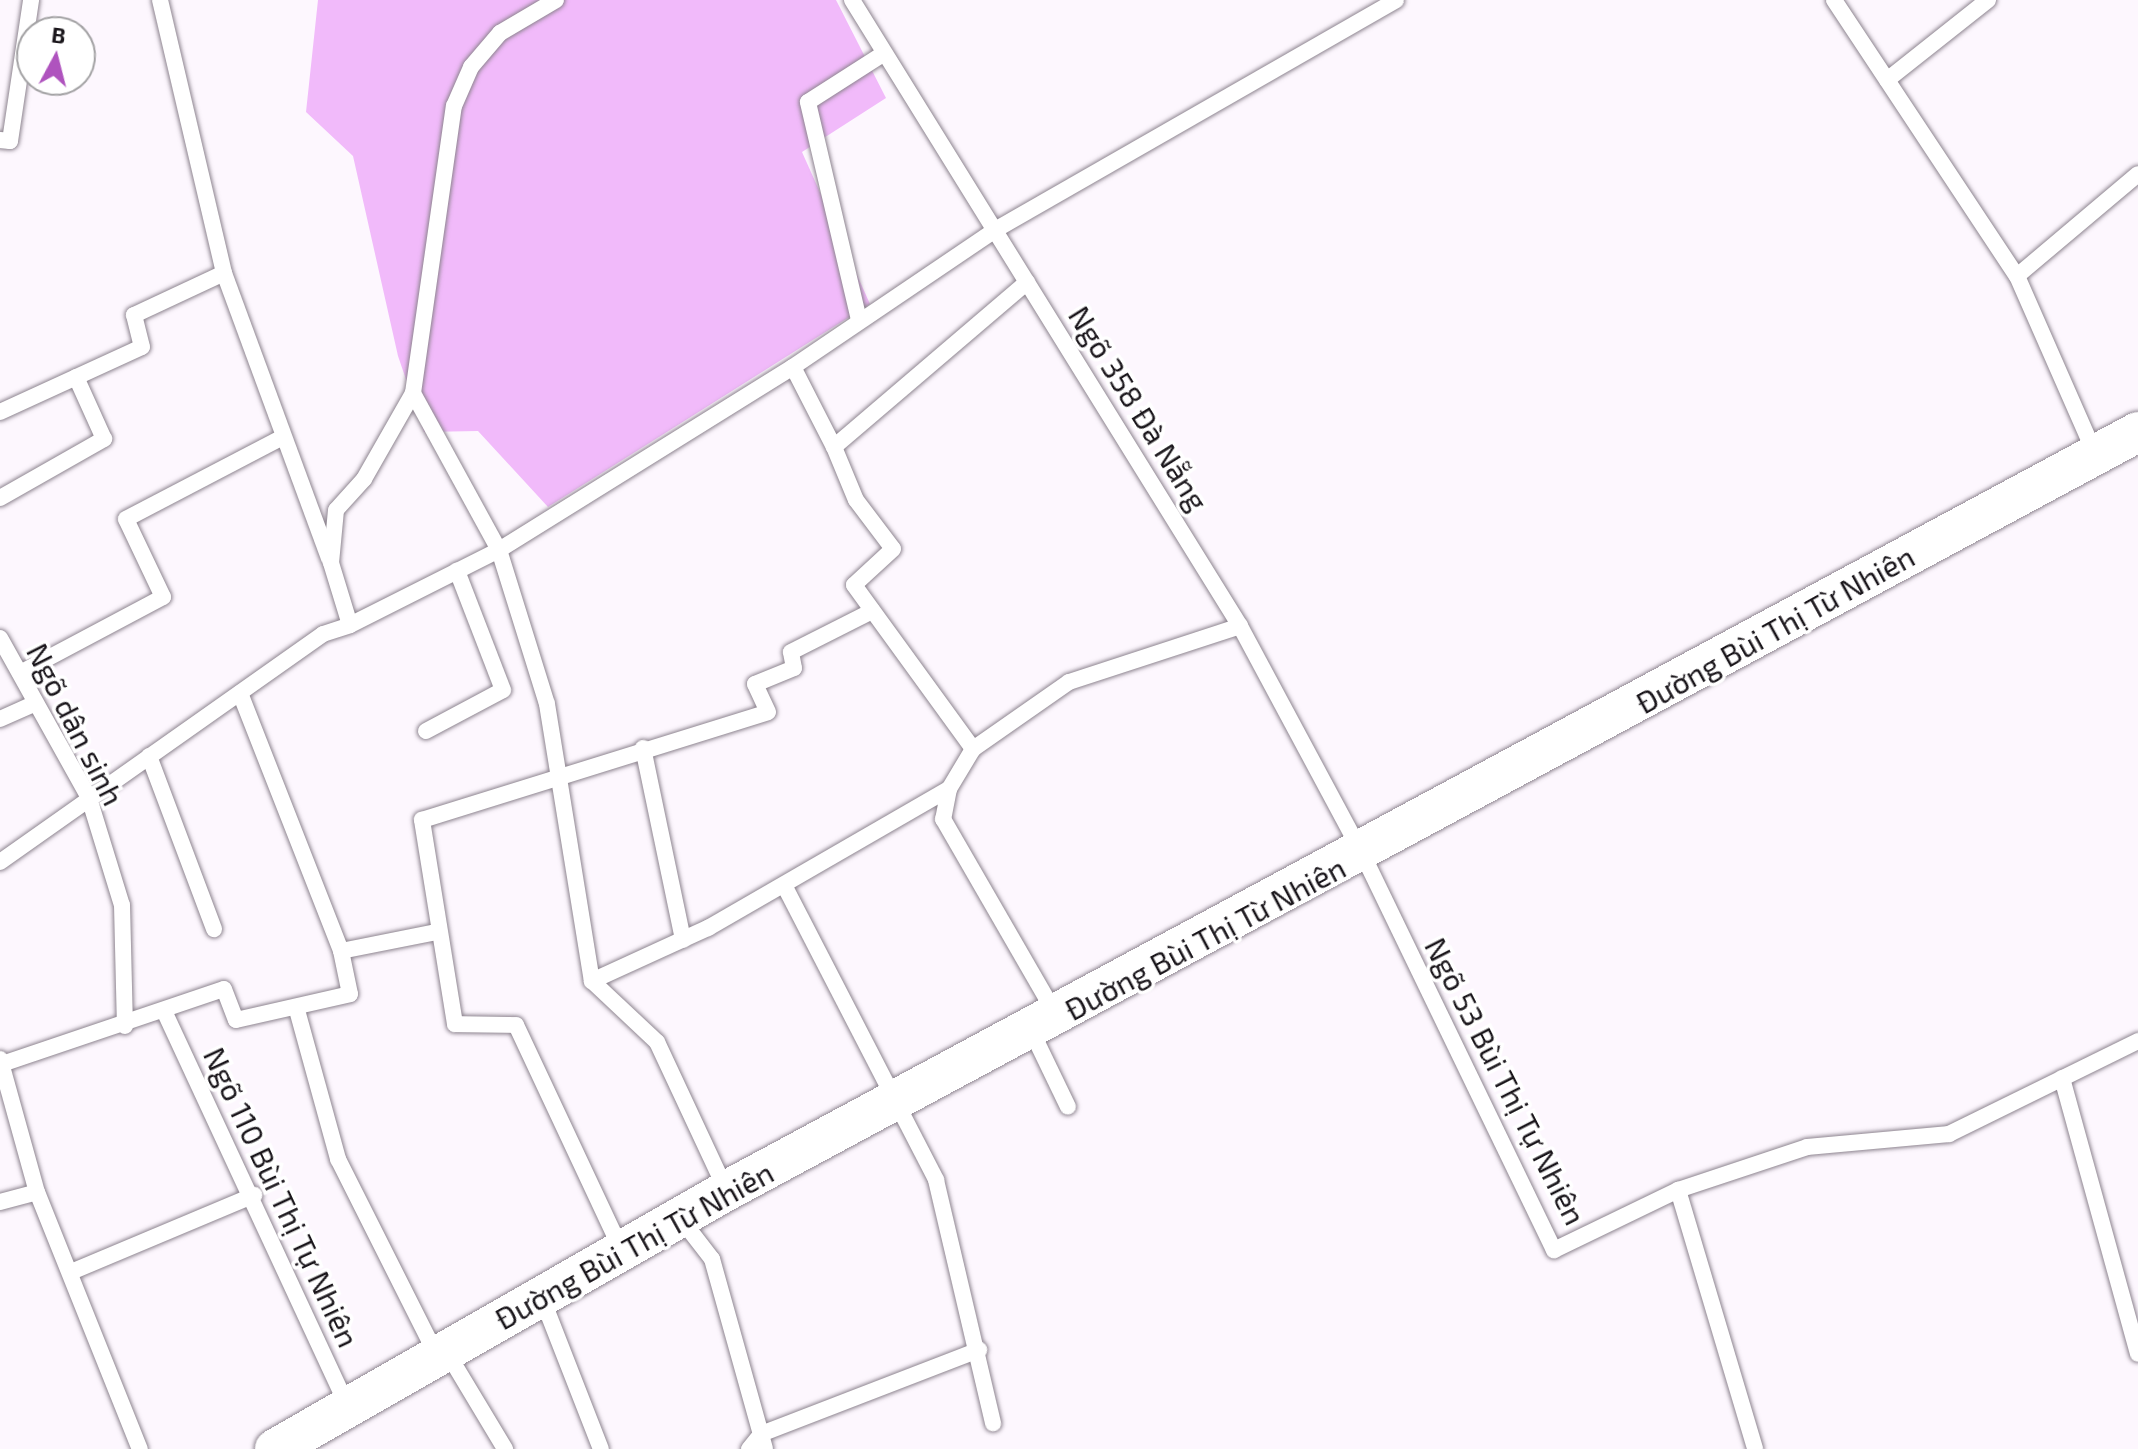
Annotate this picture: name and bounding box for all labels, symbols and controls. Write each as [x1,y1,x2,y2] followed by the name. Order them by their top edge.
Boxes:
[16,16,96,96] north arrow
[50,20,67,48] text: B
[1062,299,1216,517] street label: Ngõ 358 Đà Nẵng
[1629,537,1921,721] street label: Đường Bùi Thị Từ Nhiên
[20,637,132,811] street label: Ngõ dân sinh
[1058,848,1352,1028] street label: Đường Bùi Thị Từ Nhiên
[1418,931,1594,1231] street label: Ngõ 53 Bùi Thị Tự Nhiên
[196,1041,368,1353] street label: Ngõ 110 Bùi Thị Tự Nhiên
[488,1153,780,1337] street label: Đường Bùi Thị Từ Nhiên

